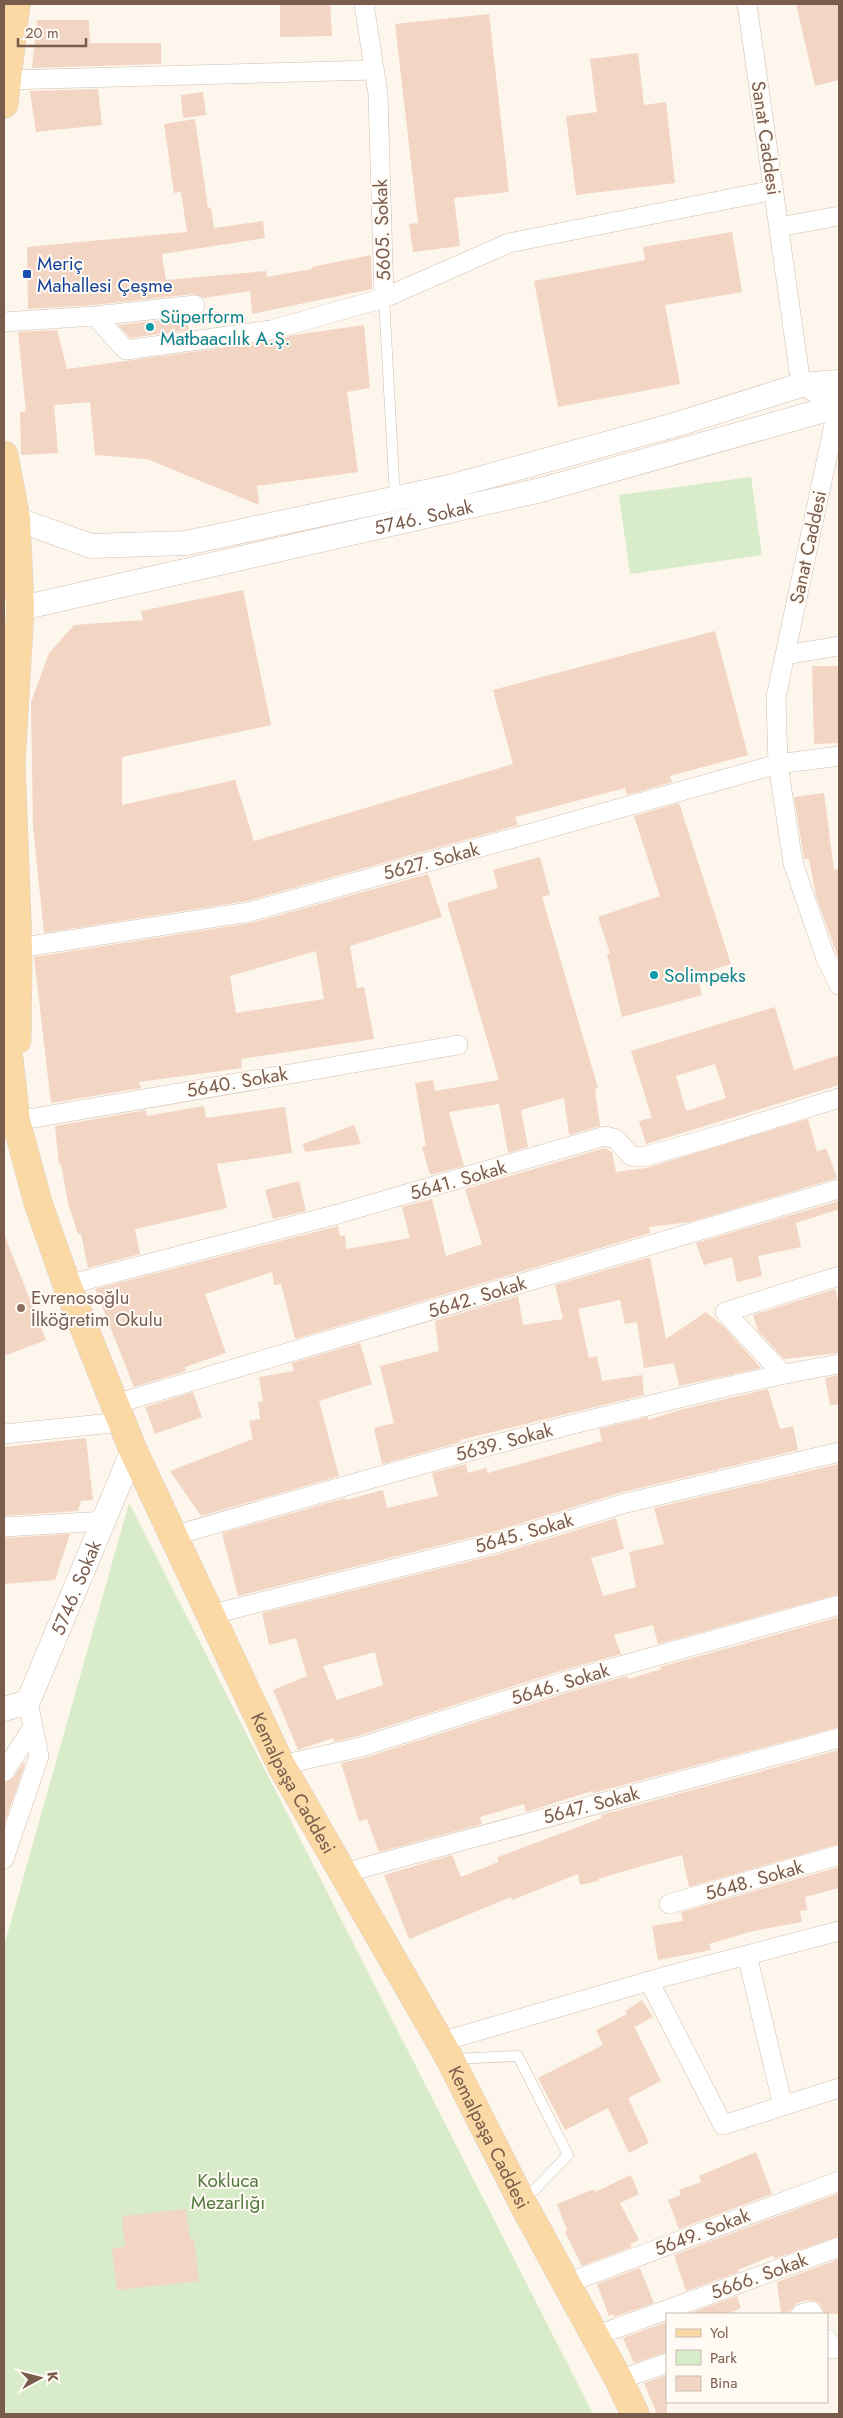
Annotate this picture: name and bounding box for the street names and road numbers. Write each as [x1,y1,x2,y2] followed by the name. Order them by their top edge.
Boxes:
[745,79,787,197] street label: Sanat Caddesi
[367,178,397,281] street label: 5605. Sokak
[783,488,833,606] street label: Sanat Caddesi
[371,492,476,541] street label: 5746. Sokak
[380,835,483,887] street label: 5627. Sokak
[184,1060,290,1104] street label: 5640. Sokak
[407,1153,510,1207] street label: 5641. Sokak
[424,1269,530,1325] street label: 5642. Sokak
[452,1416,556,1468] street label: 5639. Sokak
[471,1506,577,1560] street label: 5645. Sokak
[44,1535,108,1639] street label: 5746. Sokak
[507,1656,613,1712] street label: 5646. Sokak
[245,1708,343,1859] street label: Kemalpaşa Caddesi
[540,1779,643,1831] street label: 5647. Sokak
[702,1853,807,1907] street label: 5648. Sokak
[442,2061,537,2214] street label: Kemalpaşa Caddesi
[650,2201,754,2263] street label: 5649. Sokak
[707,2246,812,2306] street label: 5666. Sokak

